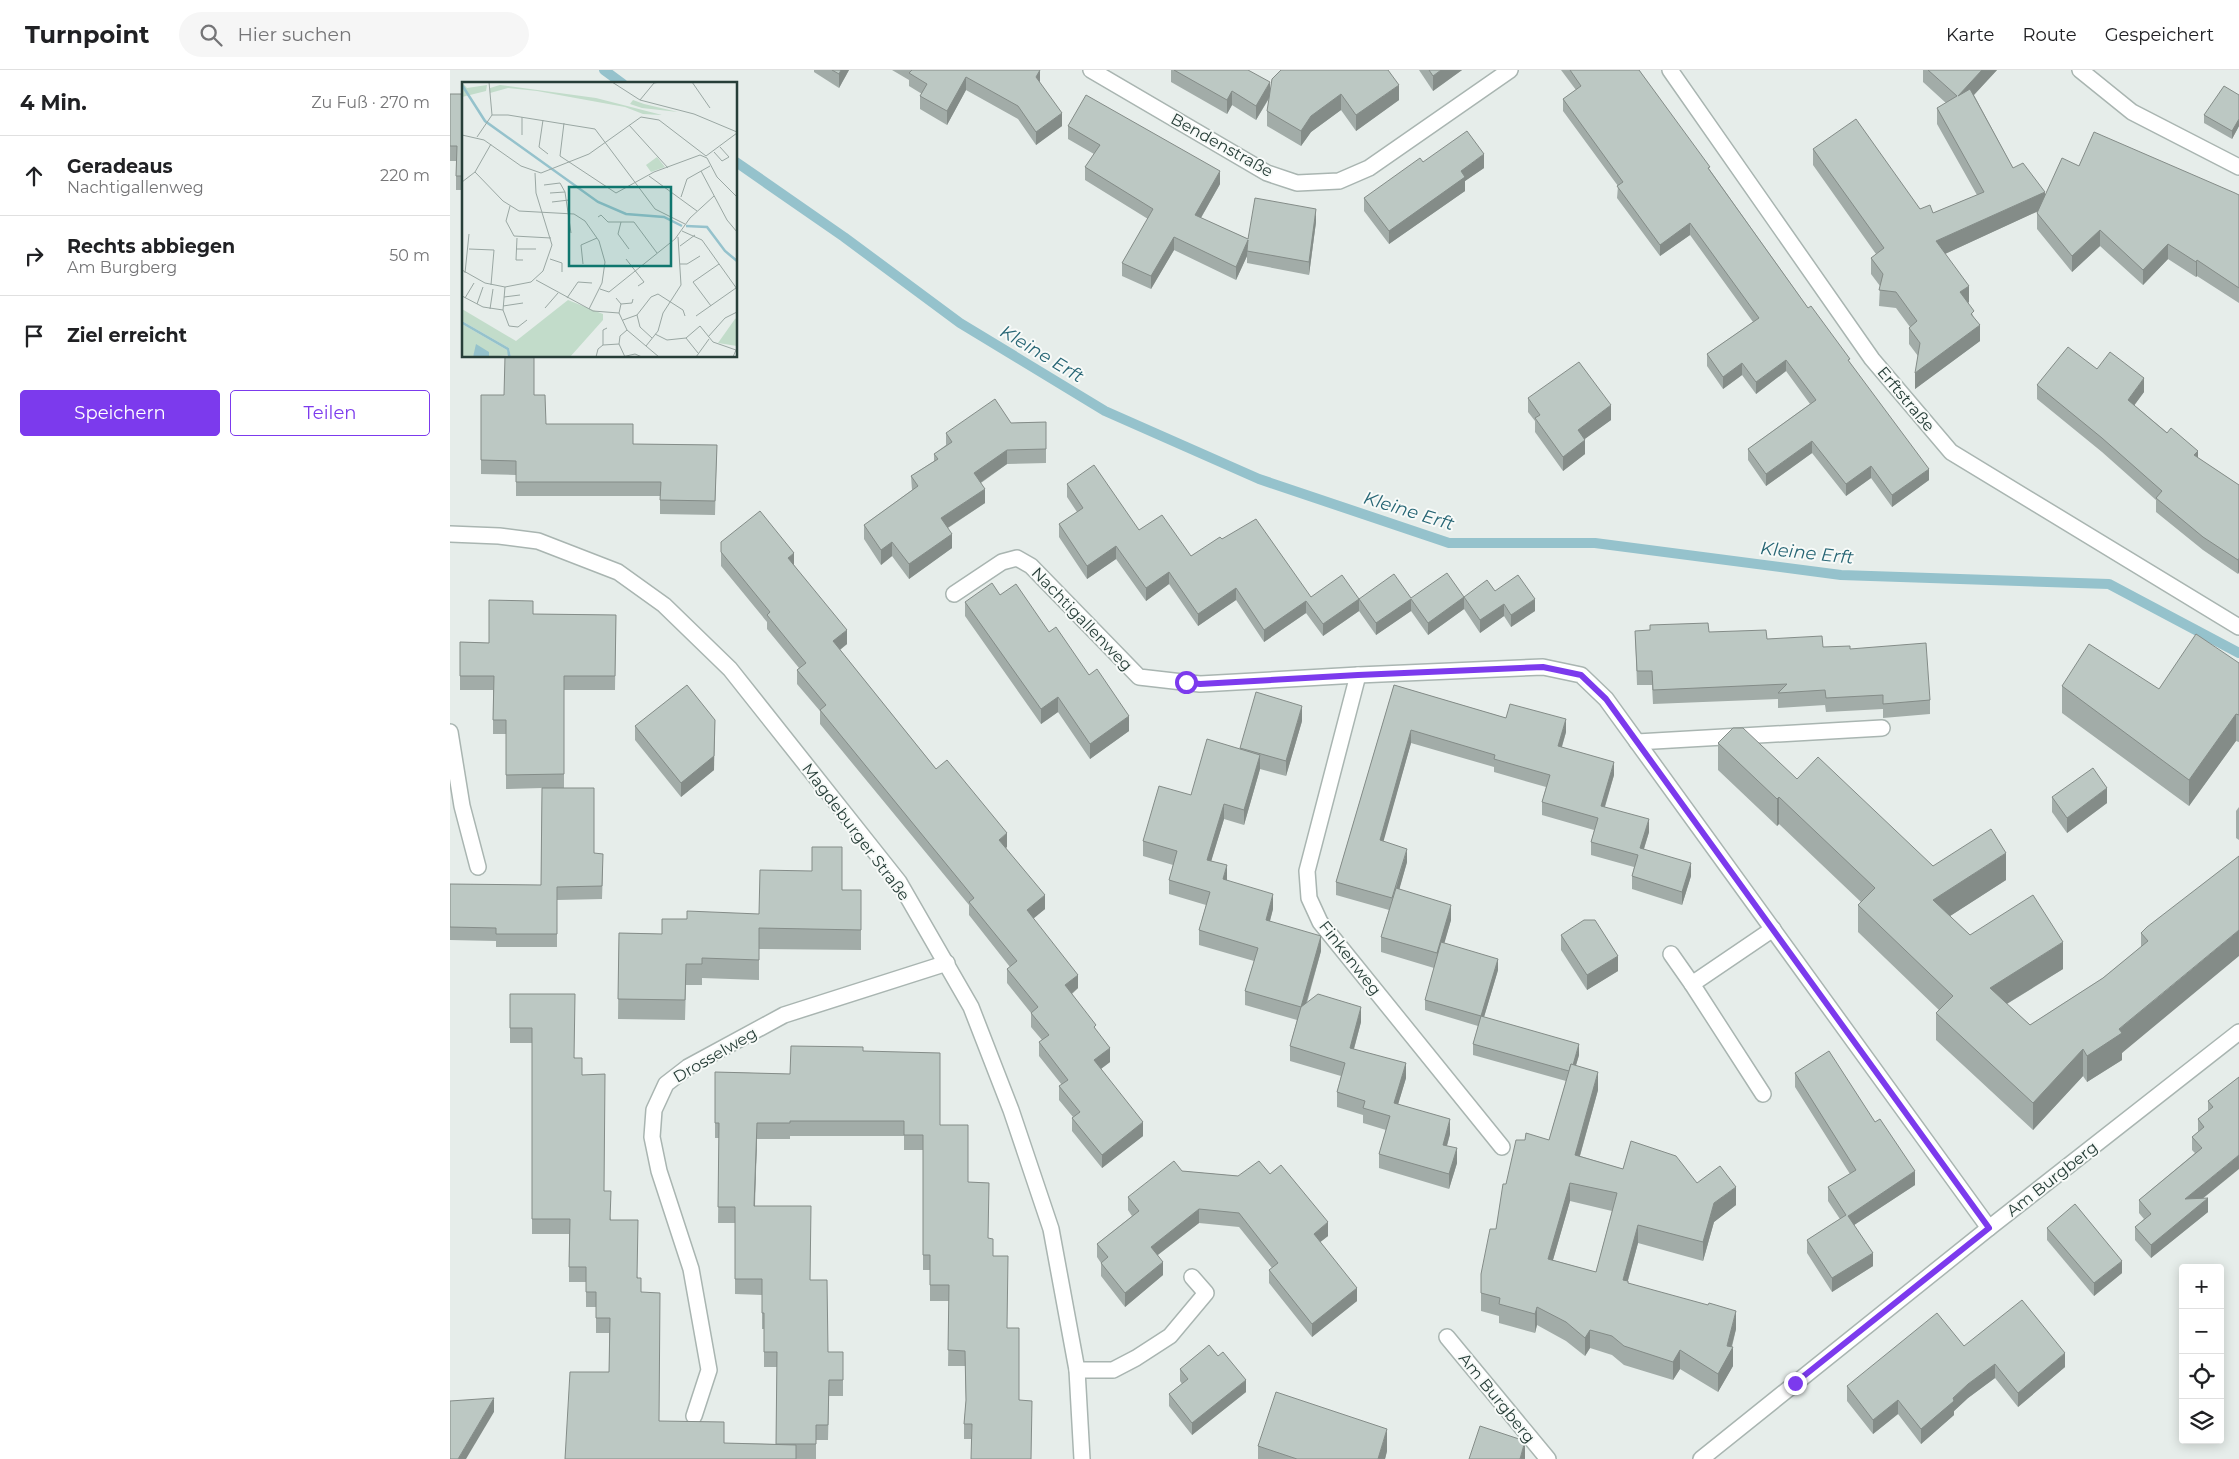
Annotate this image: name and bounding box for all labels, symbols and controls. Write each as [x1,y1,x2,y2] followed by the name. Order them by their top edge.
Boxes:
[179,12,529,57] search box
[25,20,149,49] text: Turnpoint
[197,21,225,49] icon: search
[237,23,352,46] text: Hier suchen
[1946,24,1994,46] text: Karte
[2022,24,2077,46] text: Route
[2105,24,2214,46] text: Gespeichert
[462,82,738,358] inset map
[20,90,87,115] text: 4 Min.
[311,93,430,112] text: Zu Fuß · 270 m
[1168,109,1276,181] street label: Bendenstraße
[67,155,173,178] text: Geradeaus
[20,162,48,190] icon: ahead
[380,166,430,185] text: 220 m
[67,178,204,197] text: Nachtigallenweg
[67,235,235,258] text: Rechts abbiegen
[20,242,48,270] icon: right
[389,246,430,265] text: 50 m
[67,258,177,277] text: Am Burgberg
[996,320,1088,388] water label: Kleine Erft
[20,322,48,350] icon: arrive
[67,324,187,347] text: Ziel erreicht
[1873,363,1939,435] street label: Erftstraße
[20,390,220,436] button: Speichern
[230,390,430,436] button: Teilen
[1361,487,1458,535] water label: Kleine Erft
[1759,537,1855,569] water label: Kleine Erft
[1028,563,1136,675] street label: Nachtigallenweg
[1175,671,1198,694] route start
[798,760,914,904] street label: Magdeburger Straße
[1315,917,1385,999] street label: Finkenweg
[670,1023,760,1087] street label: Drosselweg
[2003,1138,2101,1220] street label: Am Burgberg
[2179,1264,2224,1444] map controls
[2179,1264,2224,1309] button: +
[2179,1309,2224,1354] button: −
[1455,1349,1539,1447] street label: Am Burgberg
[2179,1354,2224,1399] button: locate
[1784,1372,1807,1395] route end
[2179,1399,2224,1444] button: layers

